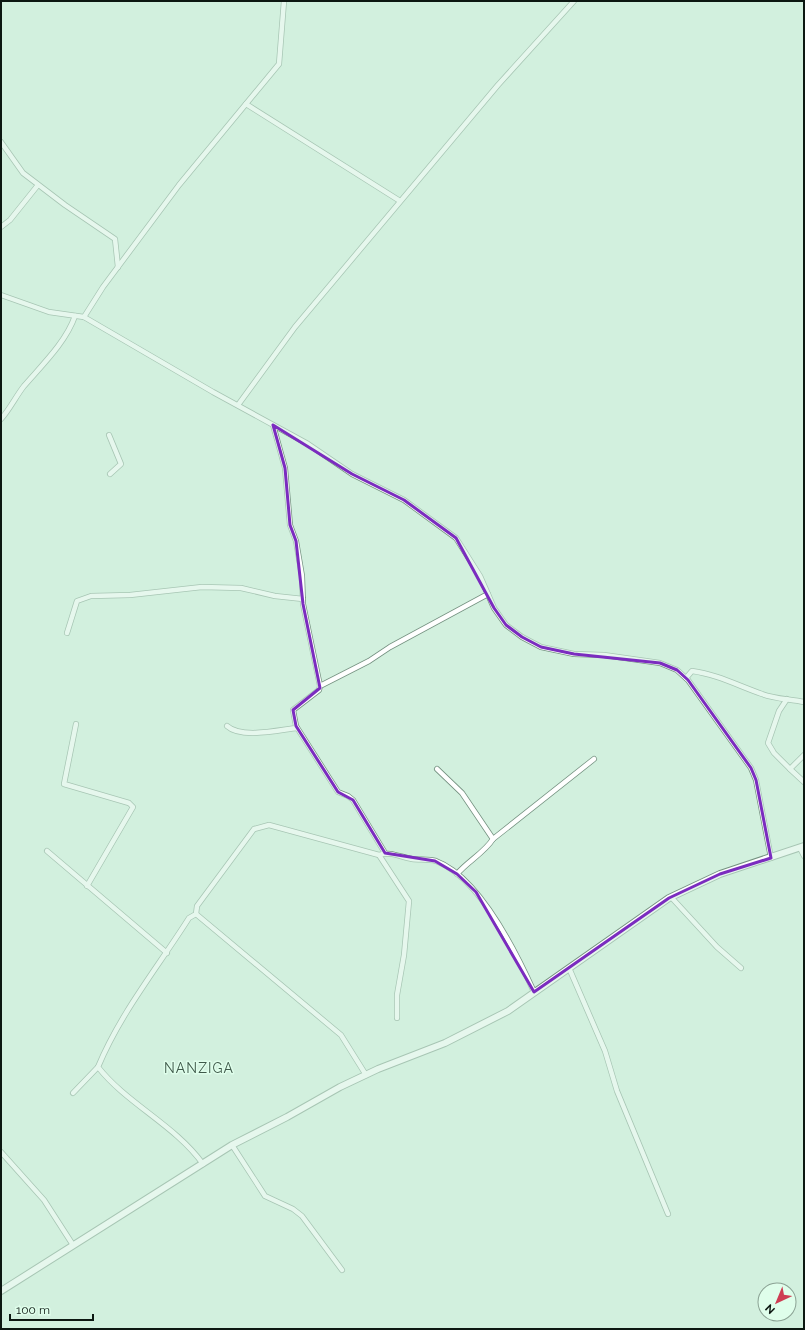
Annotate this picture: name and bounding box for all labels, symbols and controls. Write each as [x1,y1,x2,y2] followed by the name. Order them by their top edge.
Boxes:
[164,1060,234,1076] district label: NANZIGA
[757,1282,797,1322] north arrow
[10,1296,93,1322] scale bar
[763,1301,778,1316] text: N
[16,1303,50,1317] text: 100 m

